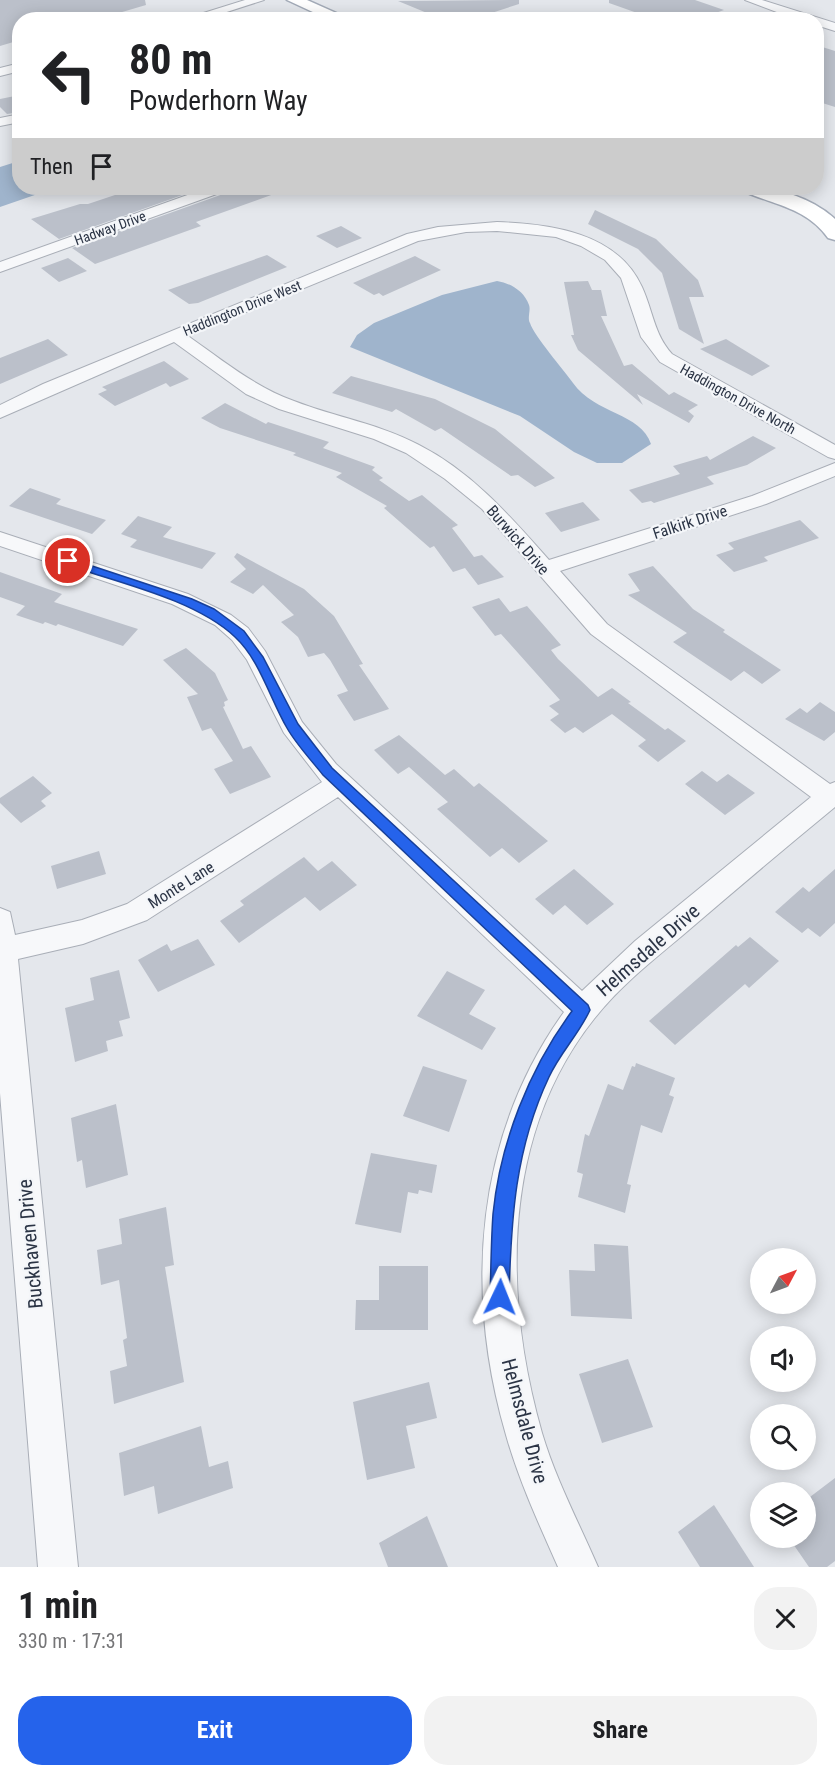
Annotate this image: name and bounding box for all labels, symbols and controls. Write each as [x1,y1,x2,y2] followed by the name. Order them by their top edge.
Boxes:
[129,35,212,84] text: 80 m
[30,36,108,114] icon: left
[129,85,307,117] text: Powderhorn Way
[85,150,118,183] icon: arrive
[30,154,73,179] text: Then
[72,208,148,248] street label: Hadway Drive
[181,277,303,339] street label: Haddington Drive West
[677,361,799,437] street label: Haddington Drive North
[483,501,553,579] street label: Burwick Drive
[650,501,730,543] street label: Falkirk Drive
[42,535,93,586] pin
[51,544,84,577] icon: arrive
[144,857,218,913] street label: Monte Lane
[592,899,704,1001] street label: Helmsdale Drive
[12,1178,48,1310] street label: Buckhaven Drive
[750,1248,816,1314] north arrow
[750,1248,816,1548] map controls
[468,1265,532,1329] position arrow
[750,1326,816,1392] button: sound
[497,1356,553,1486] street label: Helmsdale Drive
[750,1404,816,1470] button: search
[750,1482,816,1548] button: layers
[18,1585,98,1627] text: 1 min
[754,1587,817,1650] button: close
[18,1629,125,1653] text: 330 m · 17:31
[18,1696,412,1765] button: Exit
[424,1696,817,1765] button: Share

